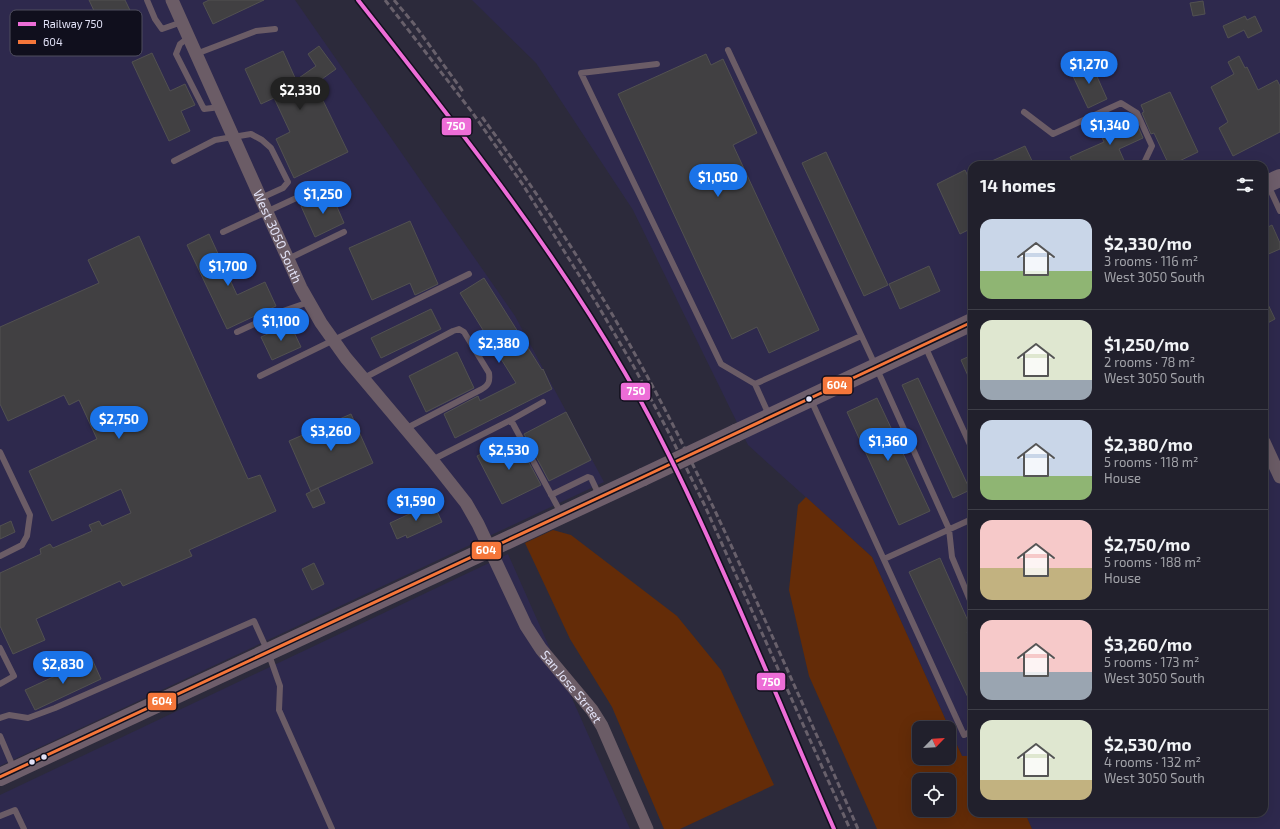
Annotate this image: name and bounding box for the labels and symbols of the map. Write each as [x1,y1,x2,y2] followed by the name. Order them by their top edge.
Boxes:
[10,10,142,56] legend
[43,17,103,30] text: Railway 750
[43,35,63,48] text: 604
[1056,51,1122,85] pin: $1,270
[267,77,333,111] pin: $2,330
[1077,112,1143,146] pin: $1,340
[441,117,472,136] line badge: 750
[447,119,465,132] text: 750
[685,164,751,198] pin: $1,050
[290,181,356,215] pin: $1,250
[250,187,306,286] street label: West 3050 South
[195,253,261,287] pin: $1,700
[248,308,314,342] pin: $1,100
[466,330,532,364] pin: $2,380
[822,376,853,395] line badge: 604
[827,378,847,391] text: 604
[620,382,651,401] line badge: 750
[627,384,645,397] text: 750
[804,394,814,404] unlabelled marker
[86,406,152,440] pin: $2,750
[298,418,364,452] pin: $3,260
[855,428,921,462] pin: $1,360
[476,437,542,471] pin: $2,530
[383,488,449,522] pin: $1,590
[471,541,502,560] line badge: 604
[476,543,496,556] text: 604
[537,647,606,726] street label: San Jose Street
[30,651,96,685] pin: $2,830
[756,672,786,691] line badge: 750
[762,675,780,688] text: 750
[147,692,177,711] line badge: 604
[152,694,172,707] text: 604
[912,721,956,765] north arrow
[39,752,49,762] unlabelled marker
[27,757,37,767] unlabelled marker

